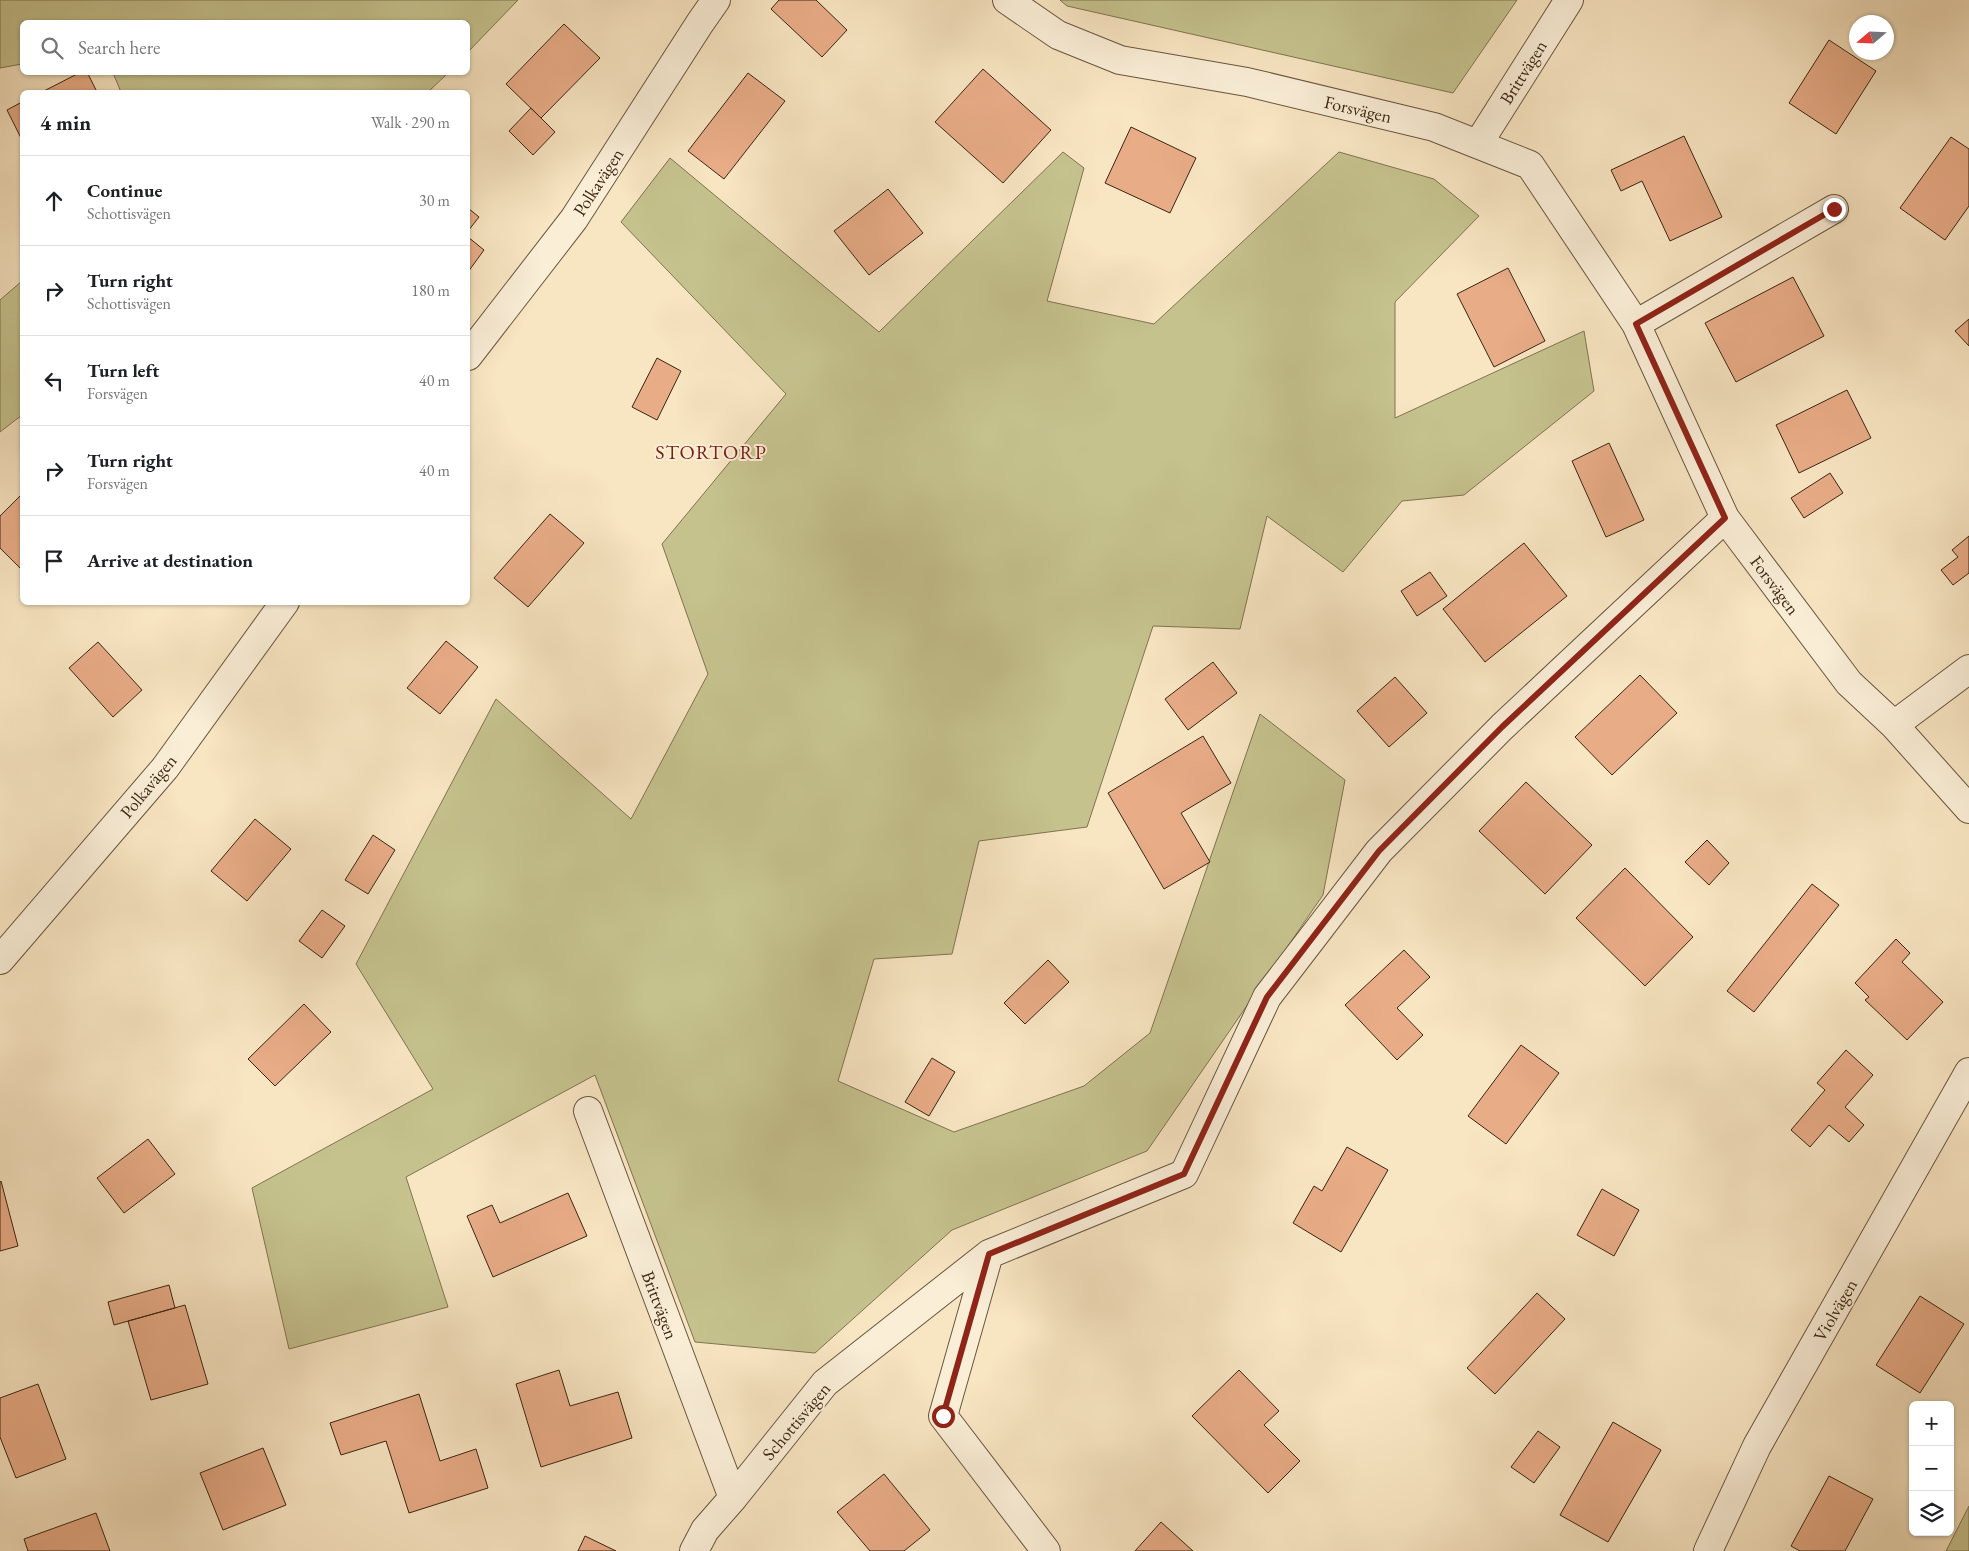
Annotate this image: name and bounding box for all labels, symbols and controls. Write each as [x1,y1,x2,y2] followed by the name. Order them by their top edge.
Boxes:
[1849,15,1894,60] north arrow
[20,20,470,75] search box
[38,34,66,62] icon: search
[78,35,160,60] text: Search here
[1494,35,1552,108] street label: Brittvägen
[1322,90,1394,128] street label: Forsvägen
[40,109,91,136] text: 4 min
[371,112,450,133] text: Walk · 290 m
[568,143,629,220] street label: Polkavägen
[87,178,162,203] text: Continue
[40,187,68,215] icon: ahead
[419,190,450,211] text: 30 m
[1823,198,1846,221] route end
[87,203,171,224] text: Schottisvägen
[87,268,173,293] text: Turn right
[40,277,68,305] icon: right
[411,280,450,301] text: 180 m
[87,293,171,314] text: Schottisvägen
[87,358,159,383] text: Turn left
[40,367,68,395] icon: left
[419,370,450,391] text: 40 m
[87,383,148,404] text: Forsvägen
[655,439,767,465] district label: STORTORP
[87,448,173,473] text: Turn right
[40,457,68,485] icon: right
[419,460,450,481] text: 40 m
[87,473,148,494] text: Forsvägen
[40,547,68,575] icon: arrive
[87,548,253,573] text: Arrive at destination
[1745,551,1805,620] street label: Forsvägen
[115,749,182,823] street label: Polkavägen
[636,1268,684,1343] street label: Brittvägen
[1808,1274,1862,1345] street label: Violvägen
[757,1377,836,1465] street label: Schottisvägen
[1909,1401,1954,1536] map controls
[1909,1401,1954,1446] button: +
[932,1405,955,1428] route start
[1909,1446,1954,1491] button: −
[1909,1491,1954,1536] button: layers

